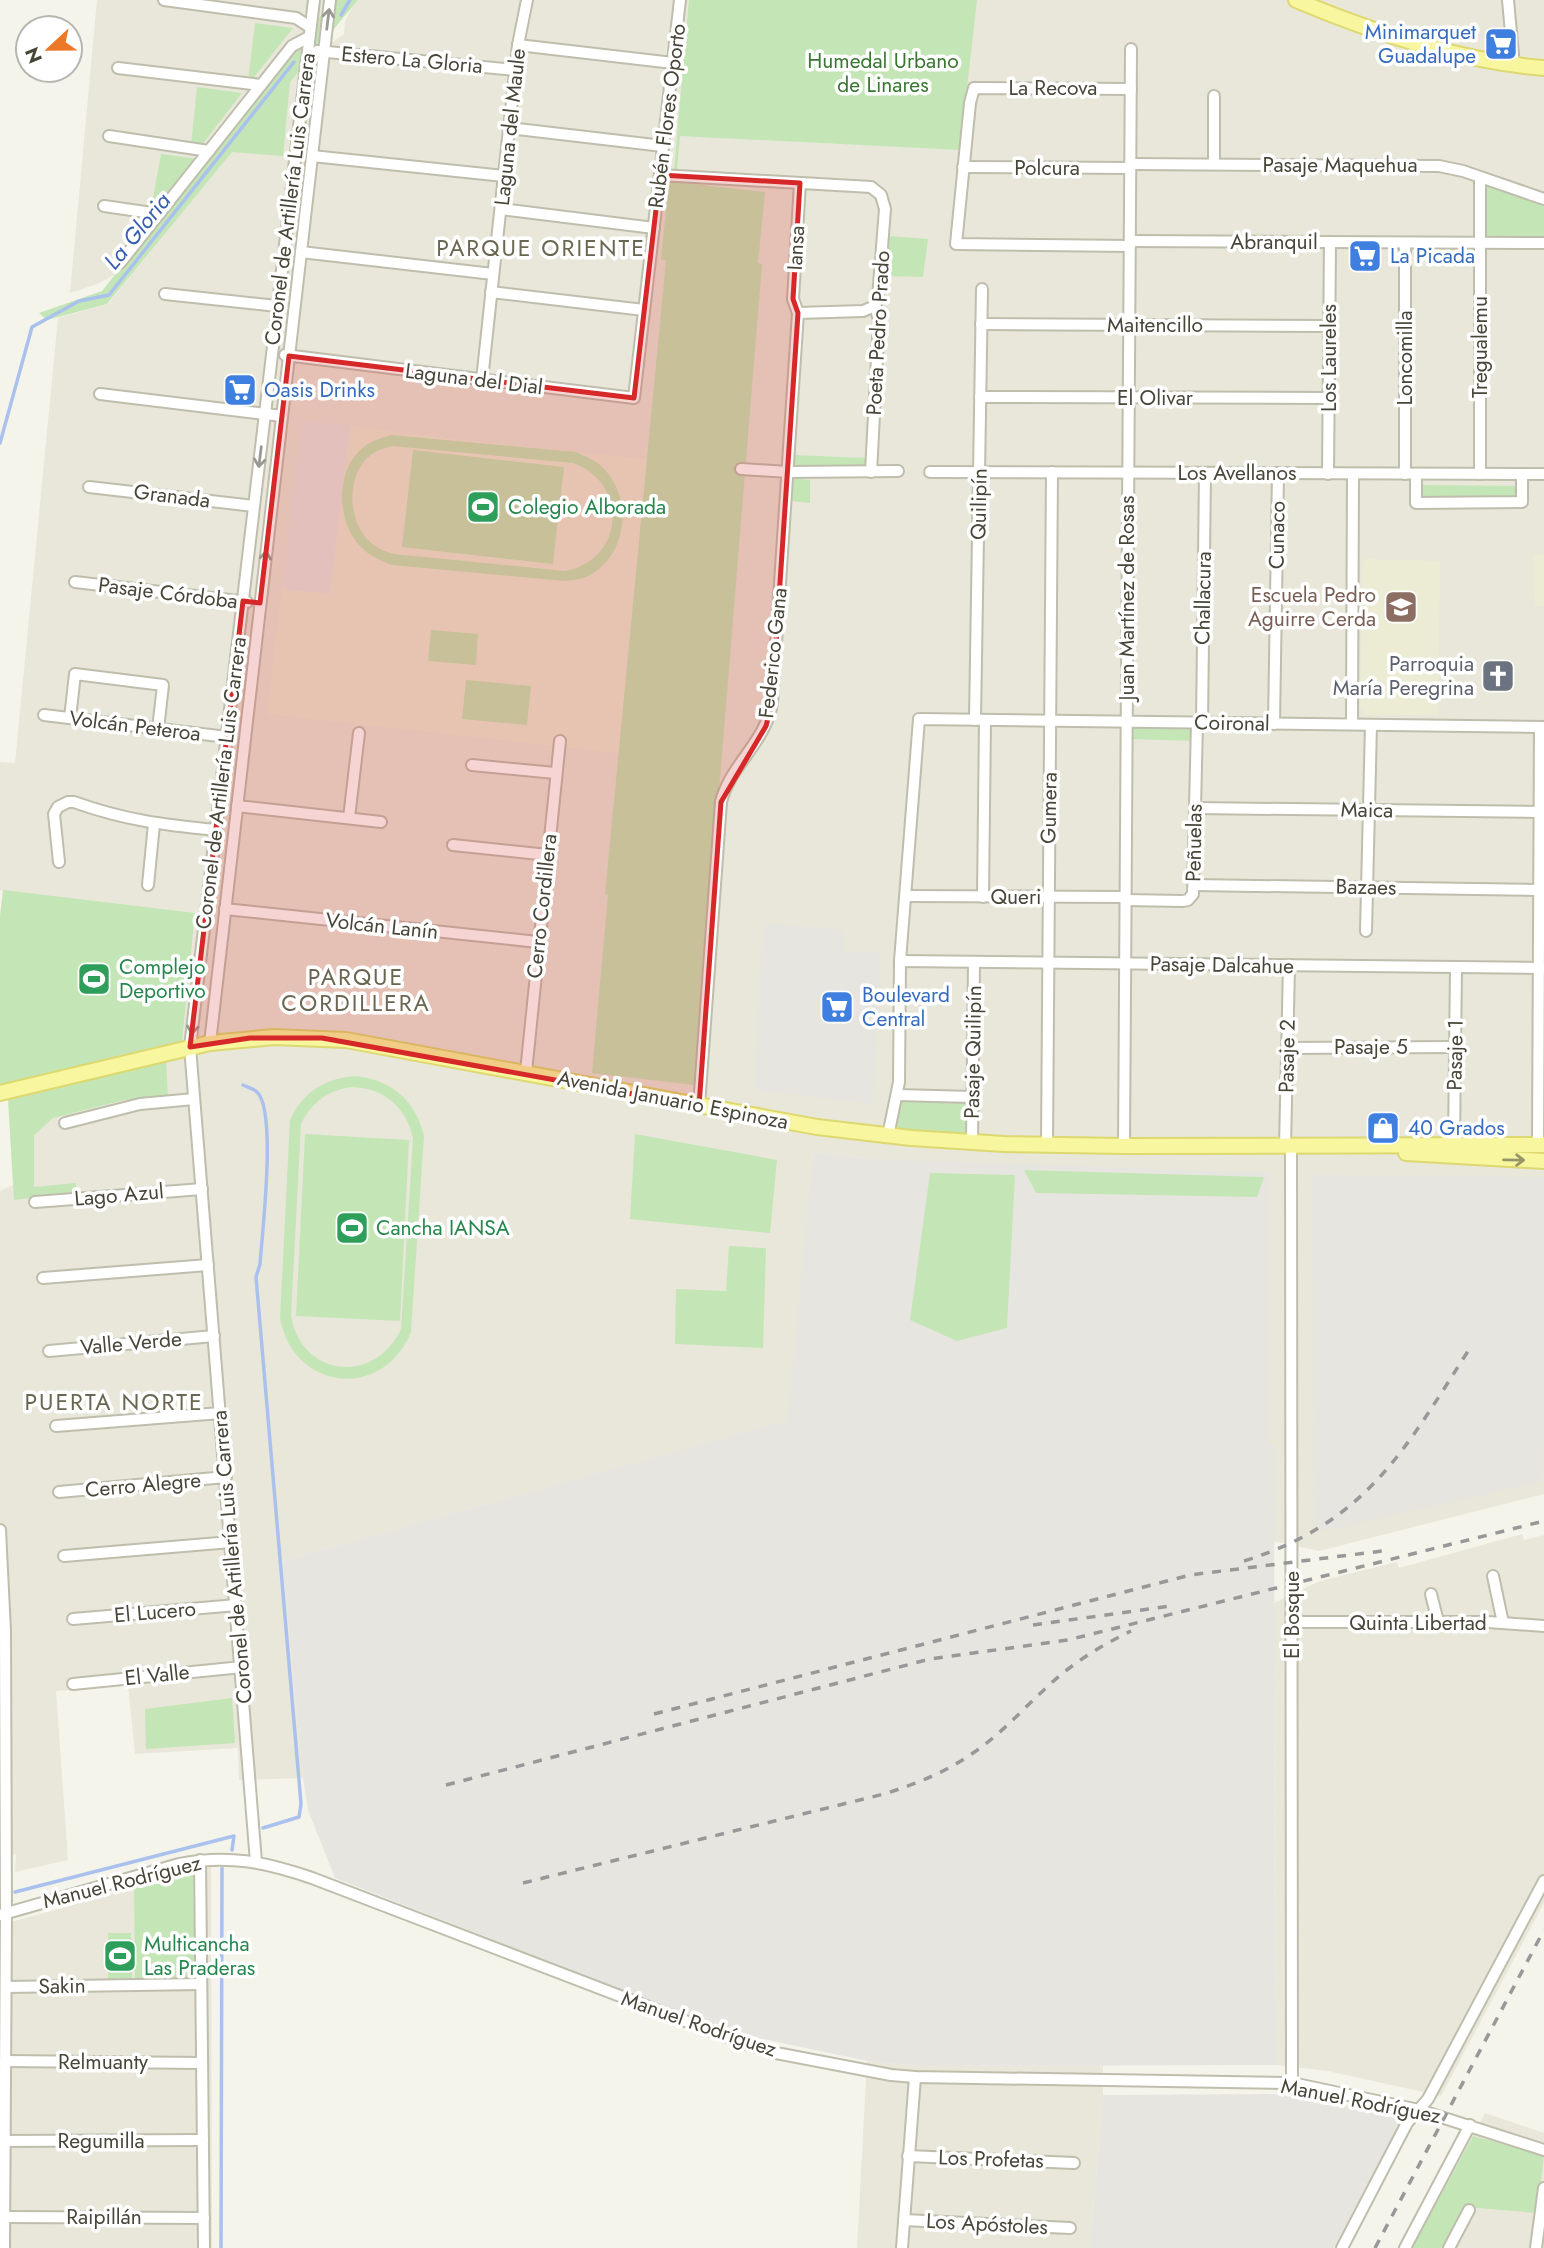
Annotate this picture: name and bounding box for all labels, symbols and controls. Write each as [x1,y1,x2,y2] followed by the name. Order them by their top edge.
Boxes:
[322,8,335,31] one-way arrow
[14,14,84,84] north arrow
[1365,17,1476,71] place label: Minimarquet Guadalupe
[641,22,693,210] street label: Rubén Flores Oporto
[1482,25,1520,63] supermarket icon: Minimarquet Guadalupe
[340,39,484,81] street label: Estero La Gloria
[18,43,49,67] text: N
[807,46,959,100] park label: Humedal Urbano de Linares
[487,47,533,207] street label: Laguna del Maule
[257,51,323,347] street label: Coronel de Artillería Luis Carrera
[1009,73,1097,103] street label: La Recova
[1263,150,1417,180] street label: Pasaje Maquehua
[1014,153,1080,183] street label: Polcura
[95,185,179,277] water label: La Gloria
[780,225,812,271] street label: Iansa
[1230,227,1318,257] street label: Abranquil
[436,231,646,265] district label: PARQUE ORIENTE
[1346,237,1384,275] supermarket icon: La Picada
[1390,241,1475,271] place label: La Picada
[859,250,897,416] street label: Poeta Pedro Prado
[1465,296,1495,398] street label: Tregualemu
[1314,304,1344,412] street label: Los Laureles
[1107,310,1203,340] street label: Maitencillo
[1390,310,1420,406] street label: Loncomilla
[403,356,545,402] street label: Laguna del Dial
[221,371,259,409] supermarket icon: Oasis Drinks
[264,375,375,405] place label: Oasis Drinks
[1117,383,1194,413] street label: El Olivar
[253,445,266,468] one-way arrow
[1178,458,1296,488] street label: Los Avellanos
[963,468,995,540] street label: Quilipín
[132,476,212,516] street label: Granada
[464,488,502,526] sports icon: Colegio Alborada
[508,492,666,522] place label: Colegio Alborada
[1112,495,1142,704] street label: Juan Martínez de Rosas
[1261,501,1293,569] street label: Cunaco
[259,550,272,573] one-way arrow
[1187,551,1219,645] street label: Challacura
[96,570,240,616] street label: Pasaje Córdoba
[1248,580,1376,634] place label: Escuela Pedro Aguirre Cerda
[751,586,795,720] street label: Federico Gana
[1382,588,1420,626] school or university icon: Escuela Pedro Aguirre Cerda
[188,635,254,931] street label: Coronel de Artillería Luis Carrera
[1333,649,1474,703] place label: Parroquia María Peregrina
[1479,657,1517,695] church icon: Parroquia María Peregrina
[68,703,202,749] street label: Volcán Peteroa
[1194,707,1270,739] street label: Coironal
[1033,772,1065,844] street label: Gumera
[1340,795,1394,825] street label: Maica
[1178,804,1210,882] street label: Peñuelas
[519,832,565,980] street label: Cerro Cordillera
[1335,871,1397,903] street label: Bazaes
[990,882,1042,912] street label: Queri
[324,905,440,947] street label: Volcán Lanín
[1150,949,1294,981] street label: Pasaje Dalcahue
[119,952,206,1006] place label: Complejo Deportivo
[75,960,113,998] sports icon: Complejo Deportivo
[281,960,431,1020] district label: PARQUE CORDILLERA
[862,980,950,1034] place label: Boulevard Central
[957,985,989,1119] street label: Pasaje Quilipín
[818,988,856,1026] supermarket icon: Boulevard Central
[187,1012,200,1035] one-way arrow
[1271,1019,1303,1093] street label: Pasaje 2
[1439,1019,1471,1091] street label: Pasaje 1
[1334,1032,1408,1062] street label: Pasaje 5
[555,1063,791,1137] street label: Avenida Januario Espinoza
[1364,1109,1402,1147] shop icon: 40 Grados
[1408,1113,1505,1143] place label: 40 Grados
[1502,1153,1525,1167] one-way arrow
[73,1176,165,1214] street label: Lago Azul
[333,1209,371,1247] sports icon: Cancha IANSA
[376,1213,510,1243] place label: Cancha IANSA
[79,1324,183,1362] street label: Valle Verde
[24,1385,204,1419] district label: PUERTA NORTE
[204,1409,260,1705] street label: Coronel de Artillería Luis Carrera
[84,1465,202,1505] street label: Cerro Alegre
[1277,1571,1307,1659] street label: El Bosque
[113,1593,197,1631] street label: El Lucero
[1349,1608,1487,1638] street label: Quinta Libertad
[123,1657,191,1693] street label: El Valle
[40,1848,205,1916] street label: Manuel Rodríguez
[144,1929,255,1983] place label: Multicancha Las Praderas
[101,1937,139,1975] sports icon: Multicancha Las Praderas
[38,1971,86,2001] street label: Sakin
[617,1983,781,2065] street label: Manuel Rodríguez
[58,2047,149,2077] street label: Relmuanty
[1279,2071,1444,2131] street label: Manuel Rodríguez
[57,2126,145,2156] street label: Regumilla
[938,2142,1044,2176] street label: Los Profetas
[66,2202,142,2232] street label: Raipillán
[925,2206,1049,2242] street label: Los Apóstoles

